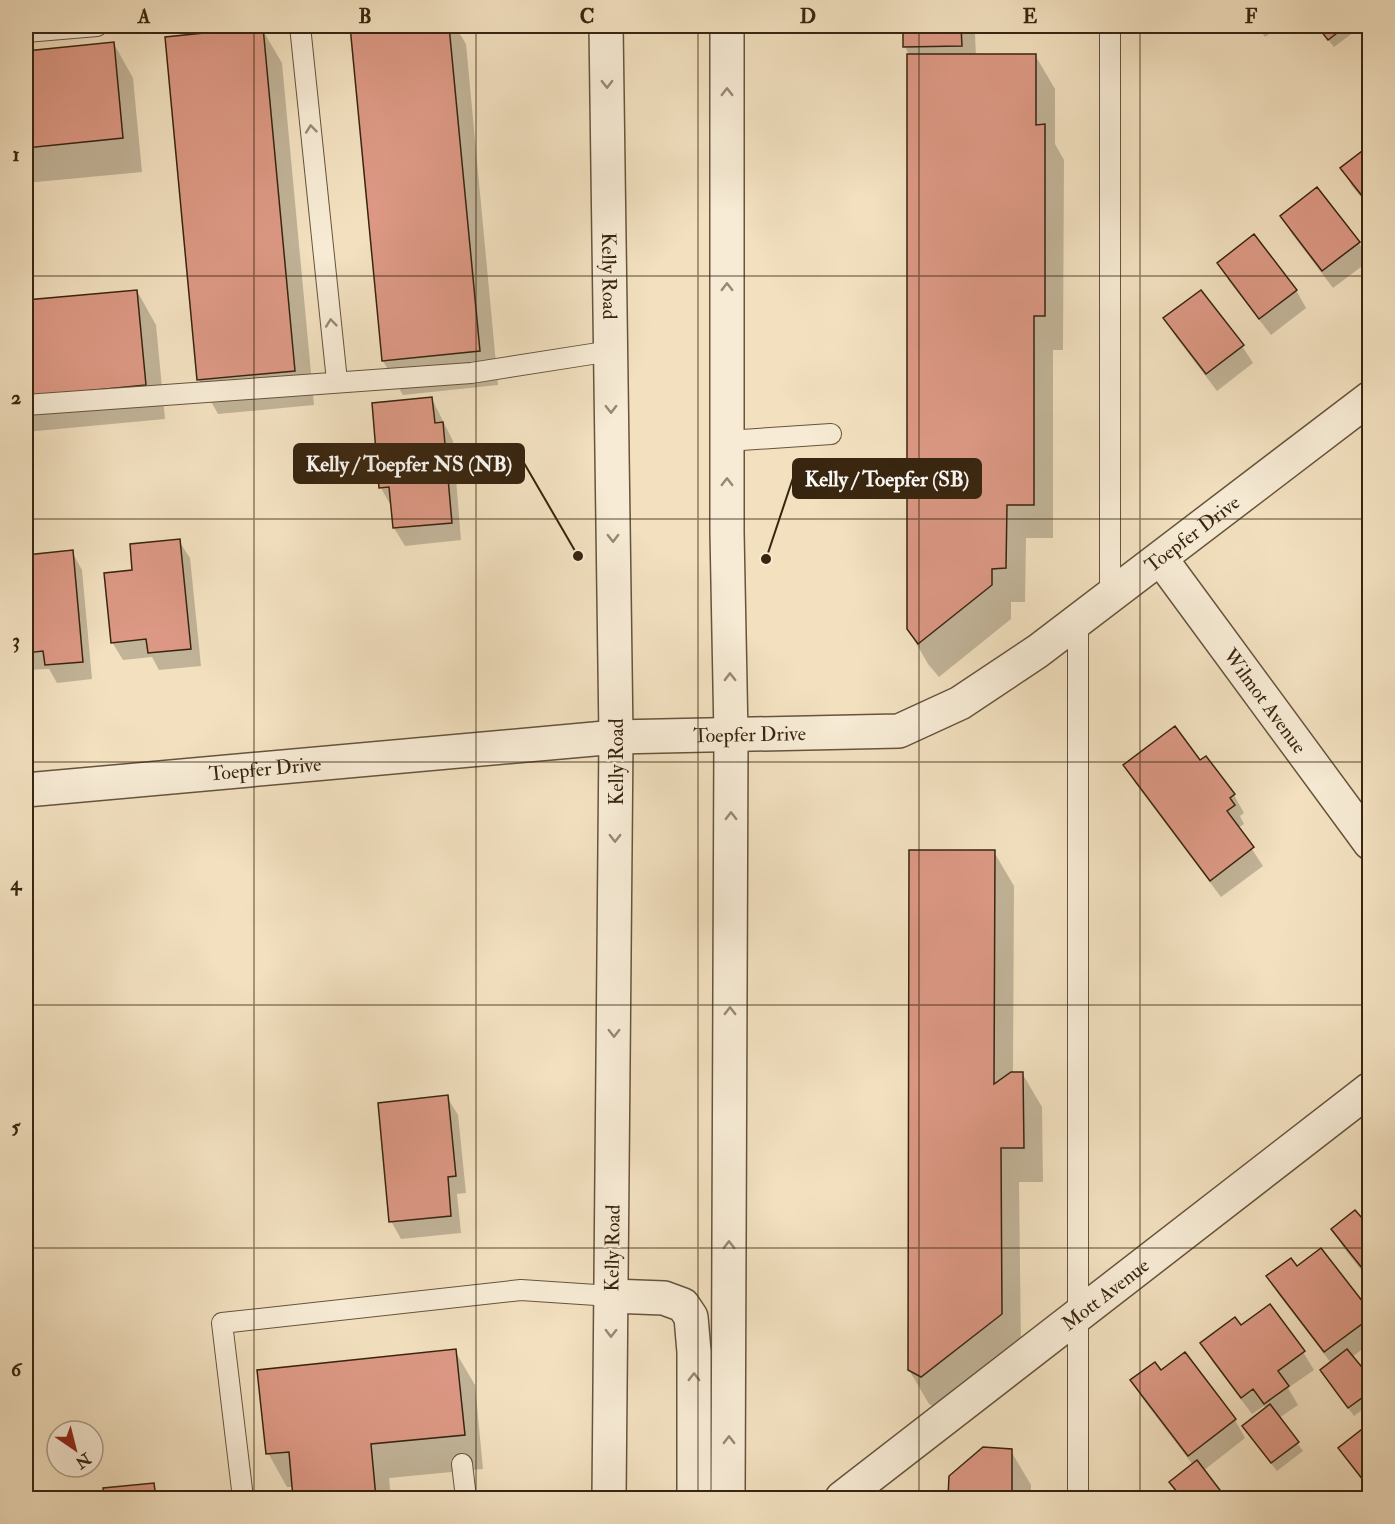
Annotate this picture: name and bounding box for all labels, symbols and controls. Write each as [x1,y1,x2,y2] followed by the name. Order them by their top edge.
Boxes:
[137,4,151,29] text: A
[358,4,372,29] text: B
[580,4,594,29] text: C
[800,4,816,29] text: D
[1023,4,1038,29] text: E
[1245,4,1258,29] text: F
[600,79,613,88] one-way arrow
[721,88,733,97] one-way arrow
[305,125,318,134] one-way arrow
[12,142,20,167] text: 1
[596,232,622,320] street label: Kelly Road
[721,283,733,292] one-way arrow
[325,319,338,328] one-way arrow
[11,385,21,410] text: 2
[605,405,618,414] one-way arrow
[294,444,524,483] callout: Kelly / Toepfer NS (NB)
[306,451,512,478] text: Kelly / Toepfer NS (NB)
[793,459,981,498] callout: Kelly / Toepfer (SB)
[805,466,969,493] text: Kelly / Toepfer (SB)
[721,478,733,487] one-way arrow
[1140,490,1245,578] street label: Toepfer Drive
[607,533,619,542] one-way arrow
[12,628,20,653] text: 3
[1217,643,1312,759] street label: Wilmot Avenue
[724,673,737,682] one-way arrow
[604,718,629,806] street label: Kelly Road
[693,721,806,749] street label: Toepfer Drive
[208,752,322,787] street label: Toepfer Drive
[725,811,737,820] one-way arrow
[609,833,621,842] one-way arrow
[10,871,23,896] text: 4
[724,1006,736,1015] one-way arrow
[608,1028,620,1037] one-way arrow
[12,1114,22,1139] text: 5
[599,1204,626,1292] street label: Kelly Road
[723,1241,735,1250] one-way arrow
[1057,1253,1154,1336] street label: Mott Avenue
[605,1328,617,1337] one-way arrow
[11,1357,23,1382] text: 6
[688,1373,700,1382] one-way arrow
[45,1419,105,1479] north arrow
[723,1436,735,1445] one-way arrow
[71,1448,95,1473] text: N

